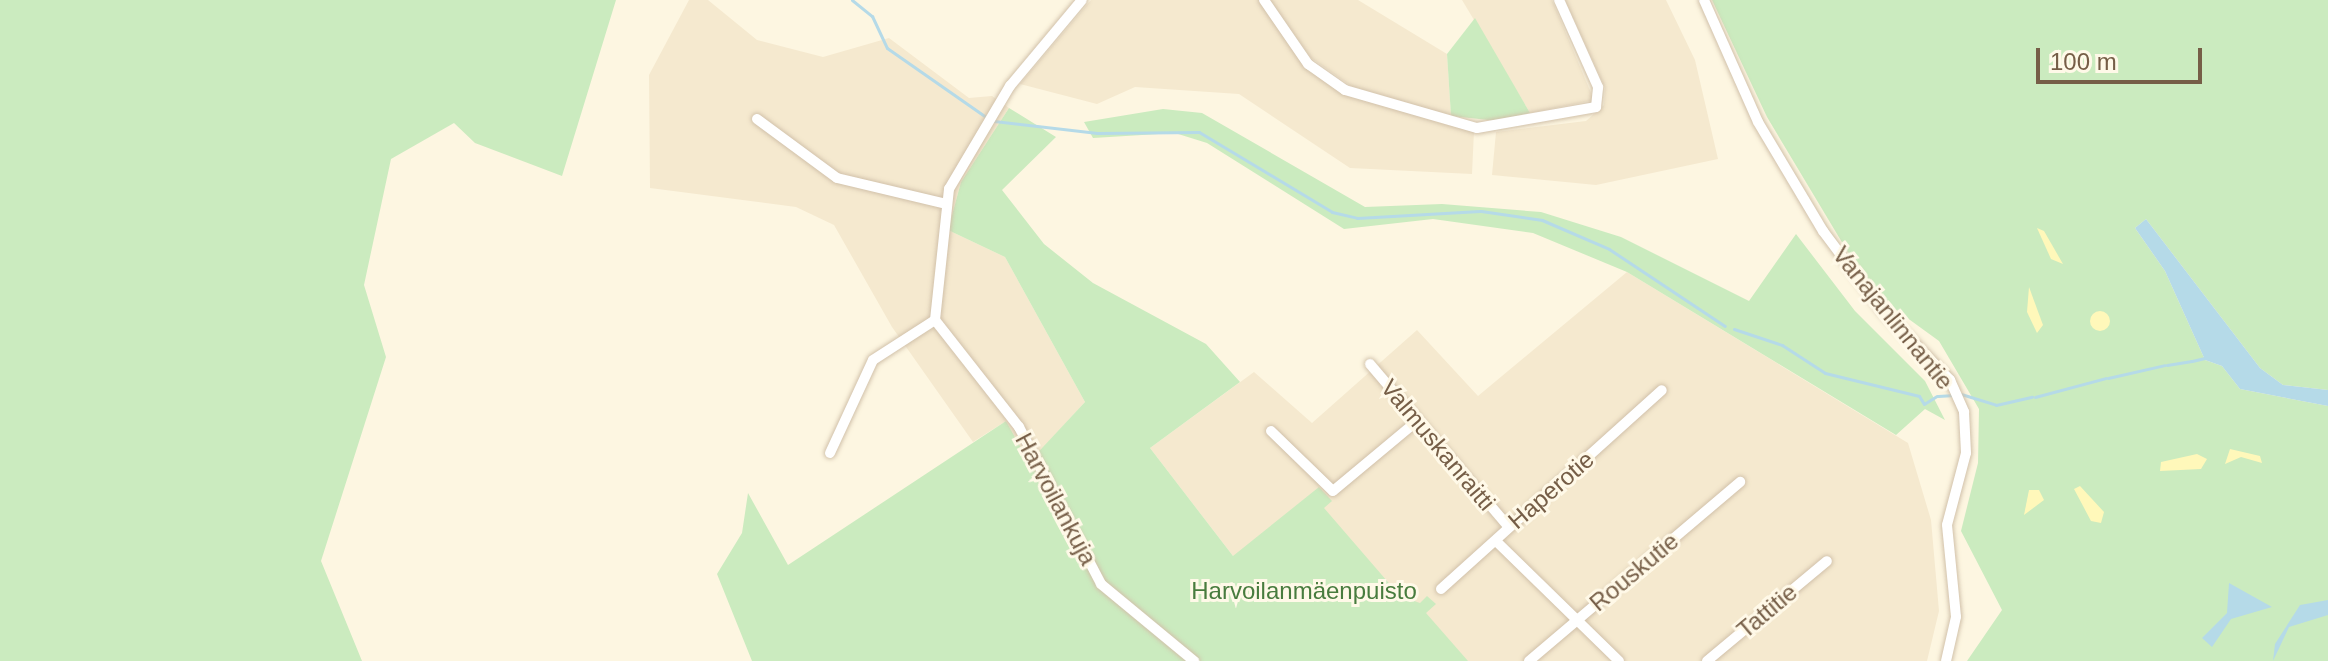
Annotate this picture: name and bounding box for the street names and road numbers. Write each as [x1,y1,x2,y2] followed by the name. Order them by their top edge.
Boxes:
[1827,241,1959,395] street label: Vanajanlinnantie
[1375,374,1501,516] street label: Valmuskanraitti
[1009,428,1103,570] street label: Harvoilankuja
[1502,445,1600,535] street label: Haperotie
[1584,527,1684,617] street label: Rouskutie
[1731,578,1803,644] street label: Tattitie

